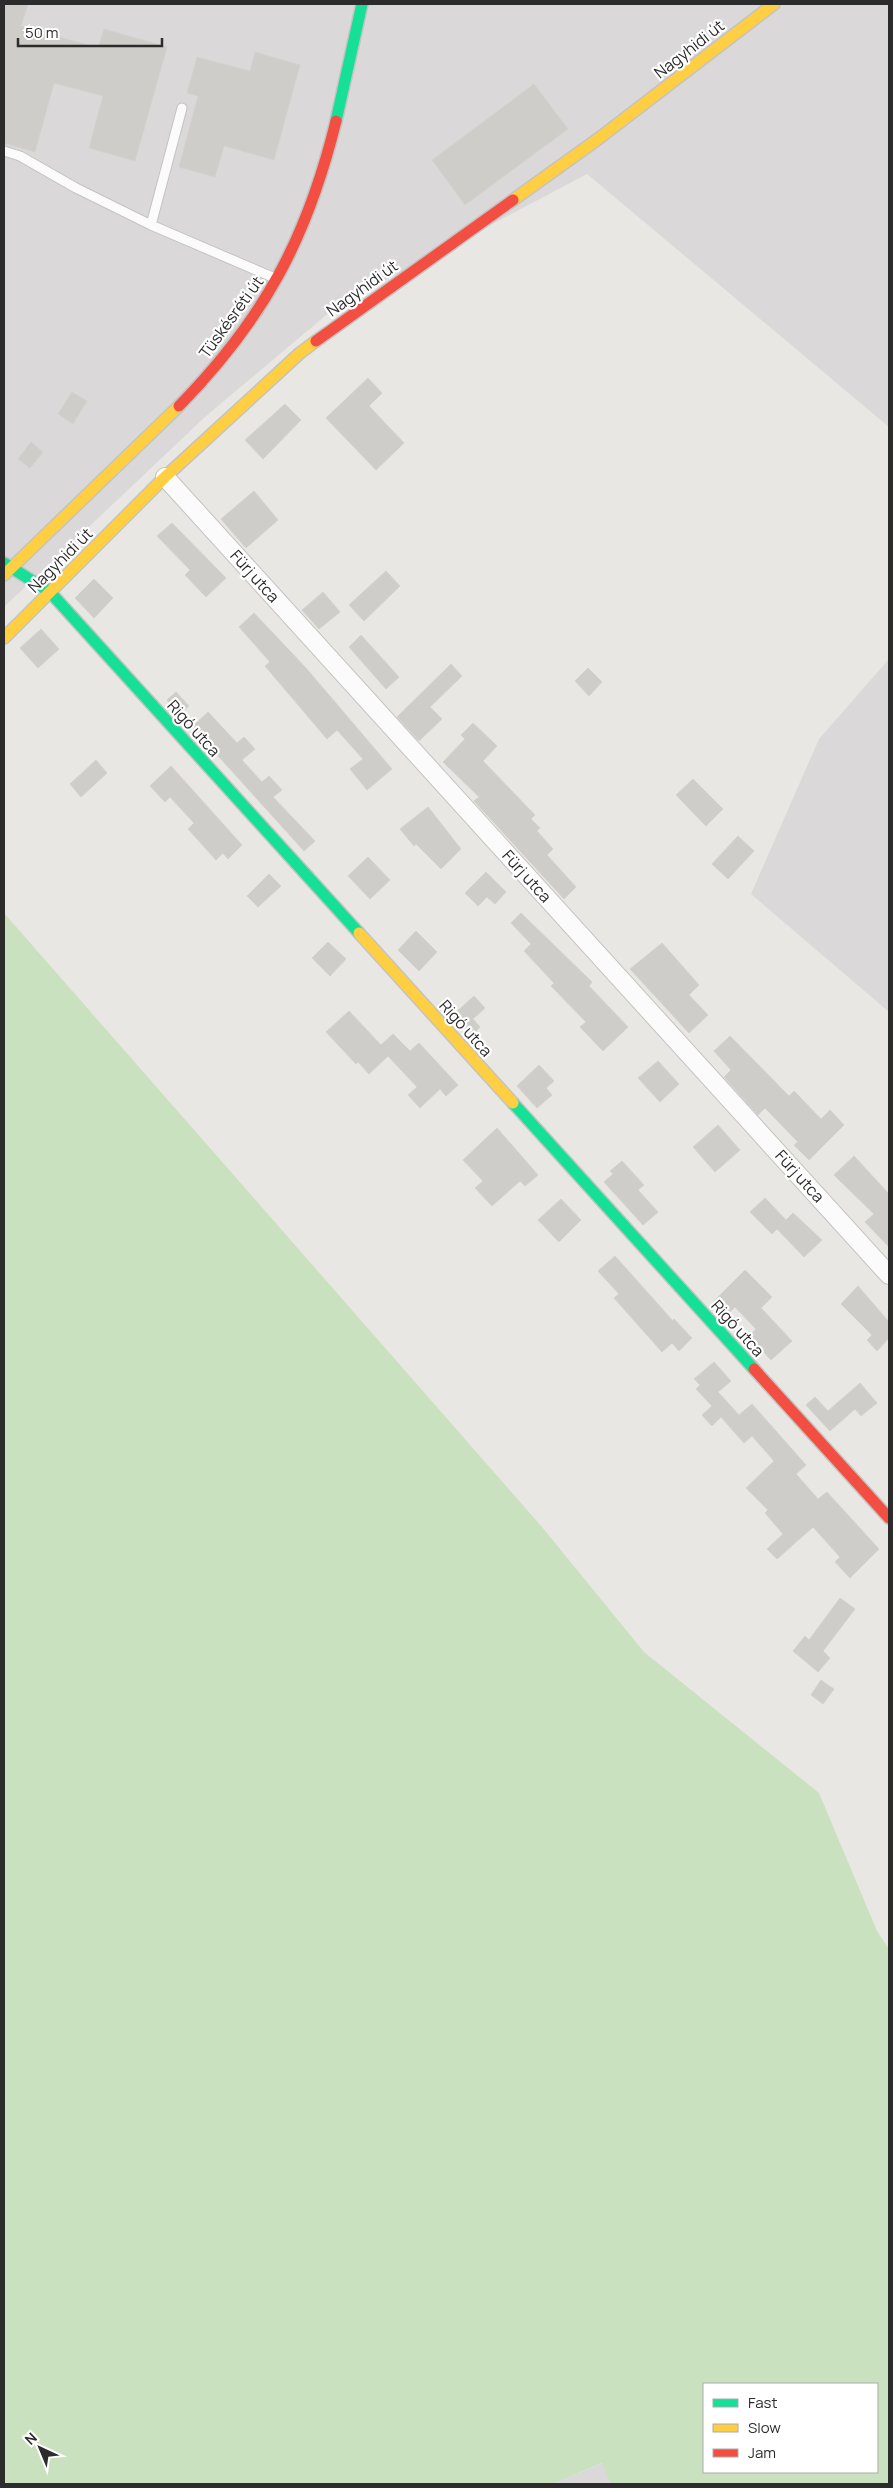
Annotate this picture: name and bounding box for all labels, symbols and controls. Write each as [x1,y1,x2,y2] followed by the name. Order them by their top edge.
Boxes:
[18,15,161,47] scale bar
[649,15,729,83] street label: Nagyhidi út
[25,22,59,43] text: 50 m
[322,255,402,321] street label: Nagyhidi út
[194,272,268,362] street label: Tüskésréti út
[23,523,97,597] street label: Nagyhidi út
[225,545,285,607] street label: Fürj utca
[163,695,225,761] street label: Rigó utca
[497,845,557,907] street label: Fürj utca
[435,995,497,1061] street label: Rigó utca
[770,1145,830,1207] street label: Fürj utca
[707,1295,769,1361] street label: Rigó utca
[703,2383,878,2473] legend
[748,2392,777,2413] text: Fast
[748,2417,781,2438] text: Slow
[15,2423,65,2473] north arrow
[20,2428,41,2449] text: N
[748,2442,776,2463] text: Jam

